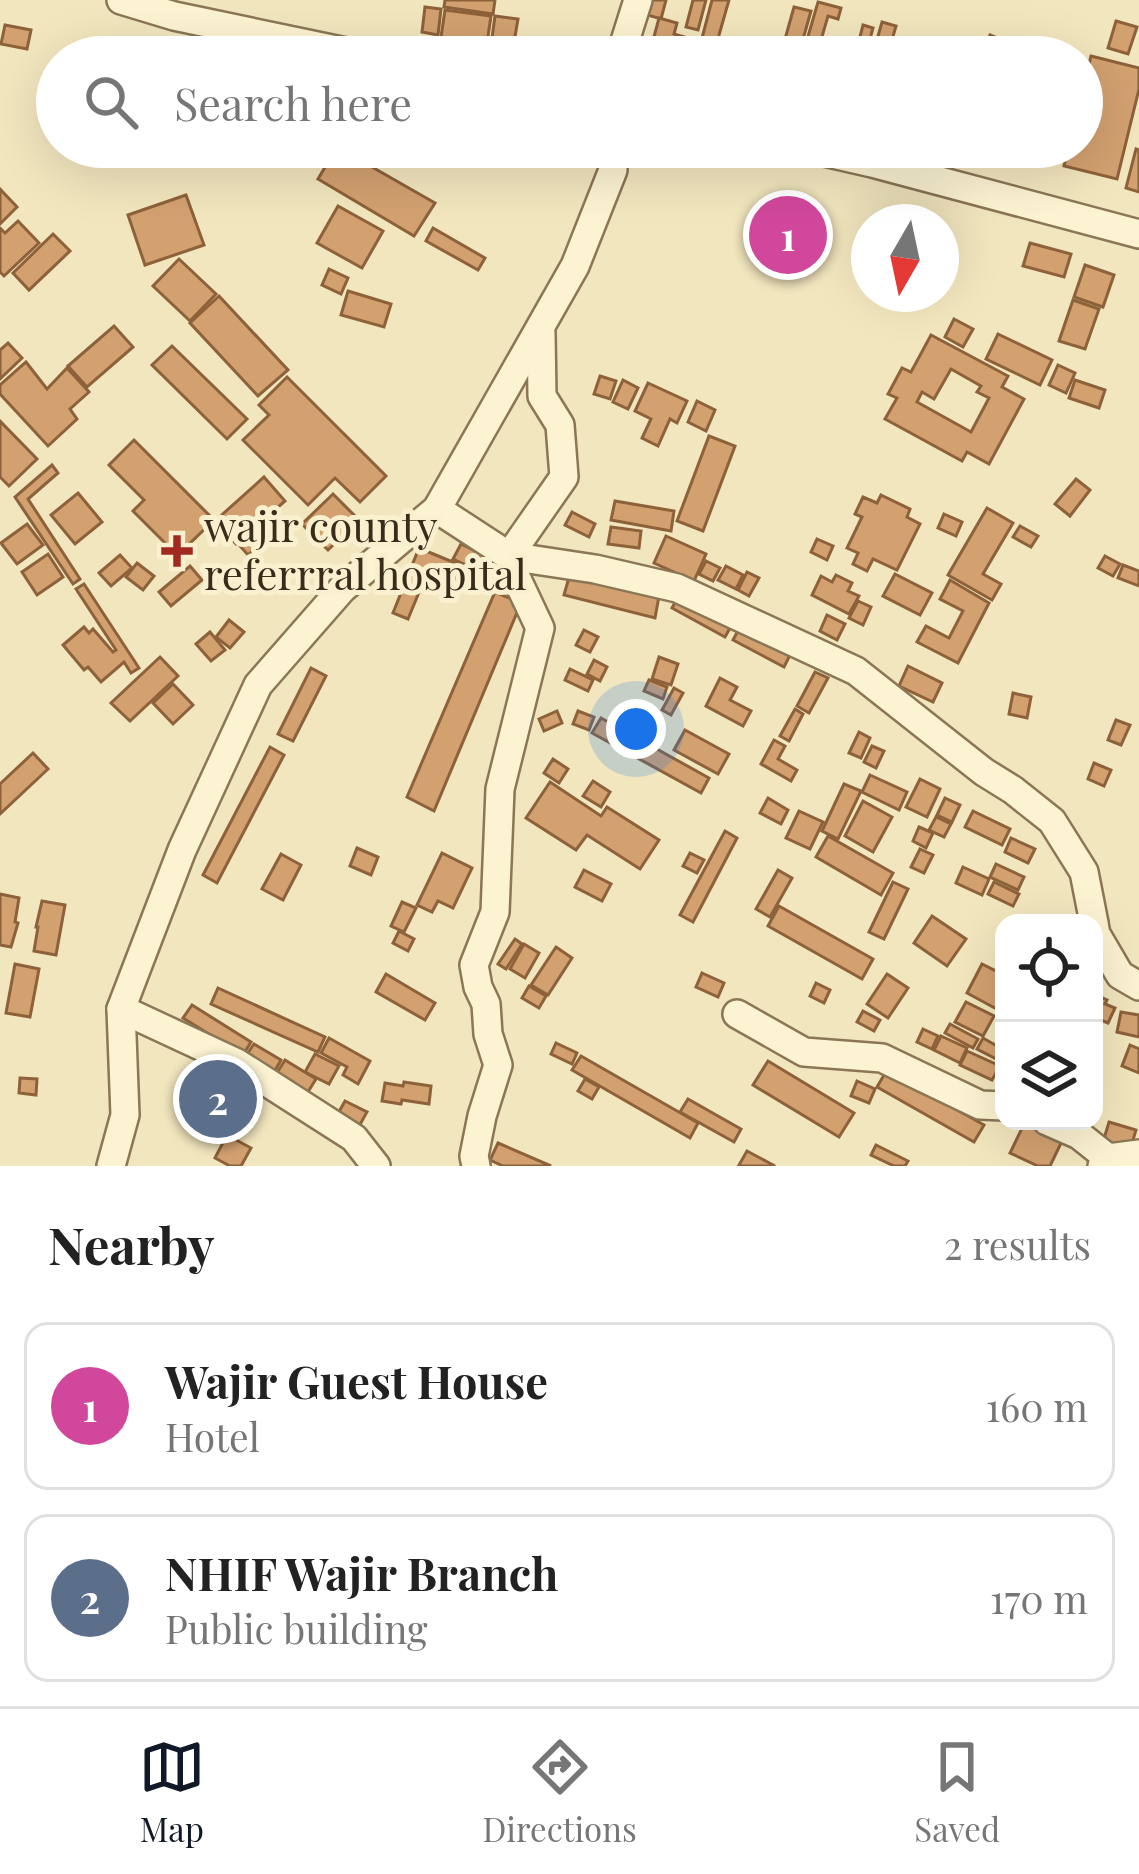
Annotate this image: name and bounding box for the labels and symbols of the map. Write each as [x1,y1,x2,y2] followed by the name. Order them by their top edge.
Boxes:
[749,190,827,280] pin: 1
[851,204,959,312] north arrow
[204,497,527,601] place label: wajir county referrral hospital
[161,535,193,567] marker: wajir county referrral hospital
[606,699,666,759] your location
[179,1054,257,1144] pin: 2

